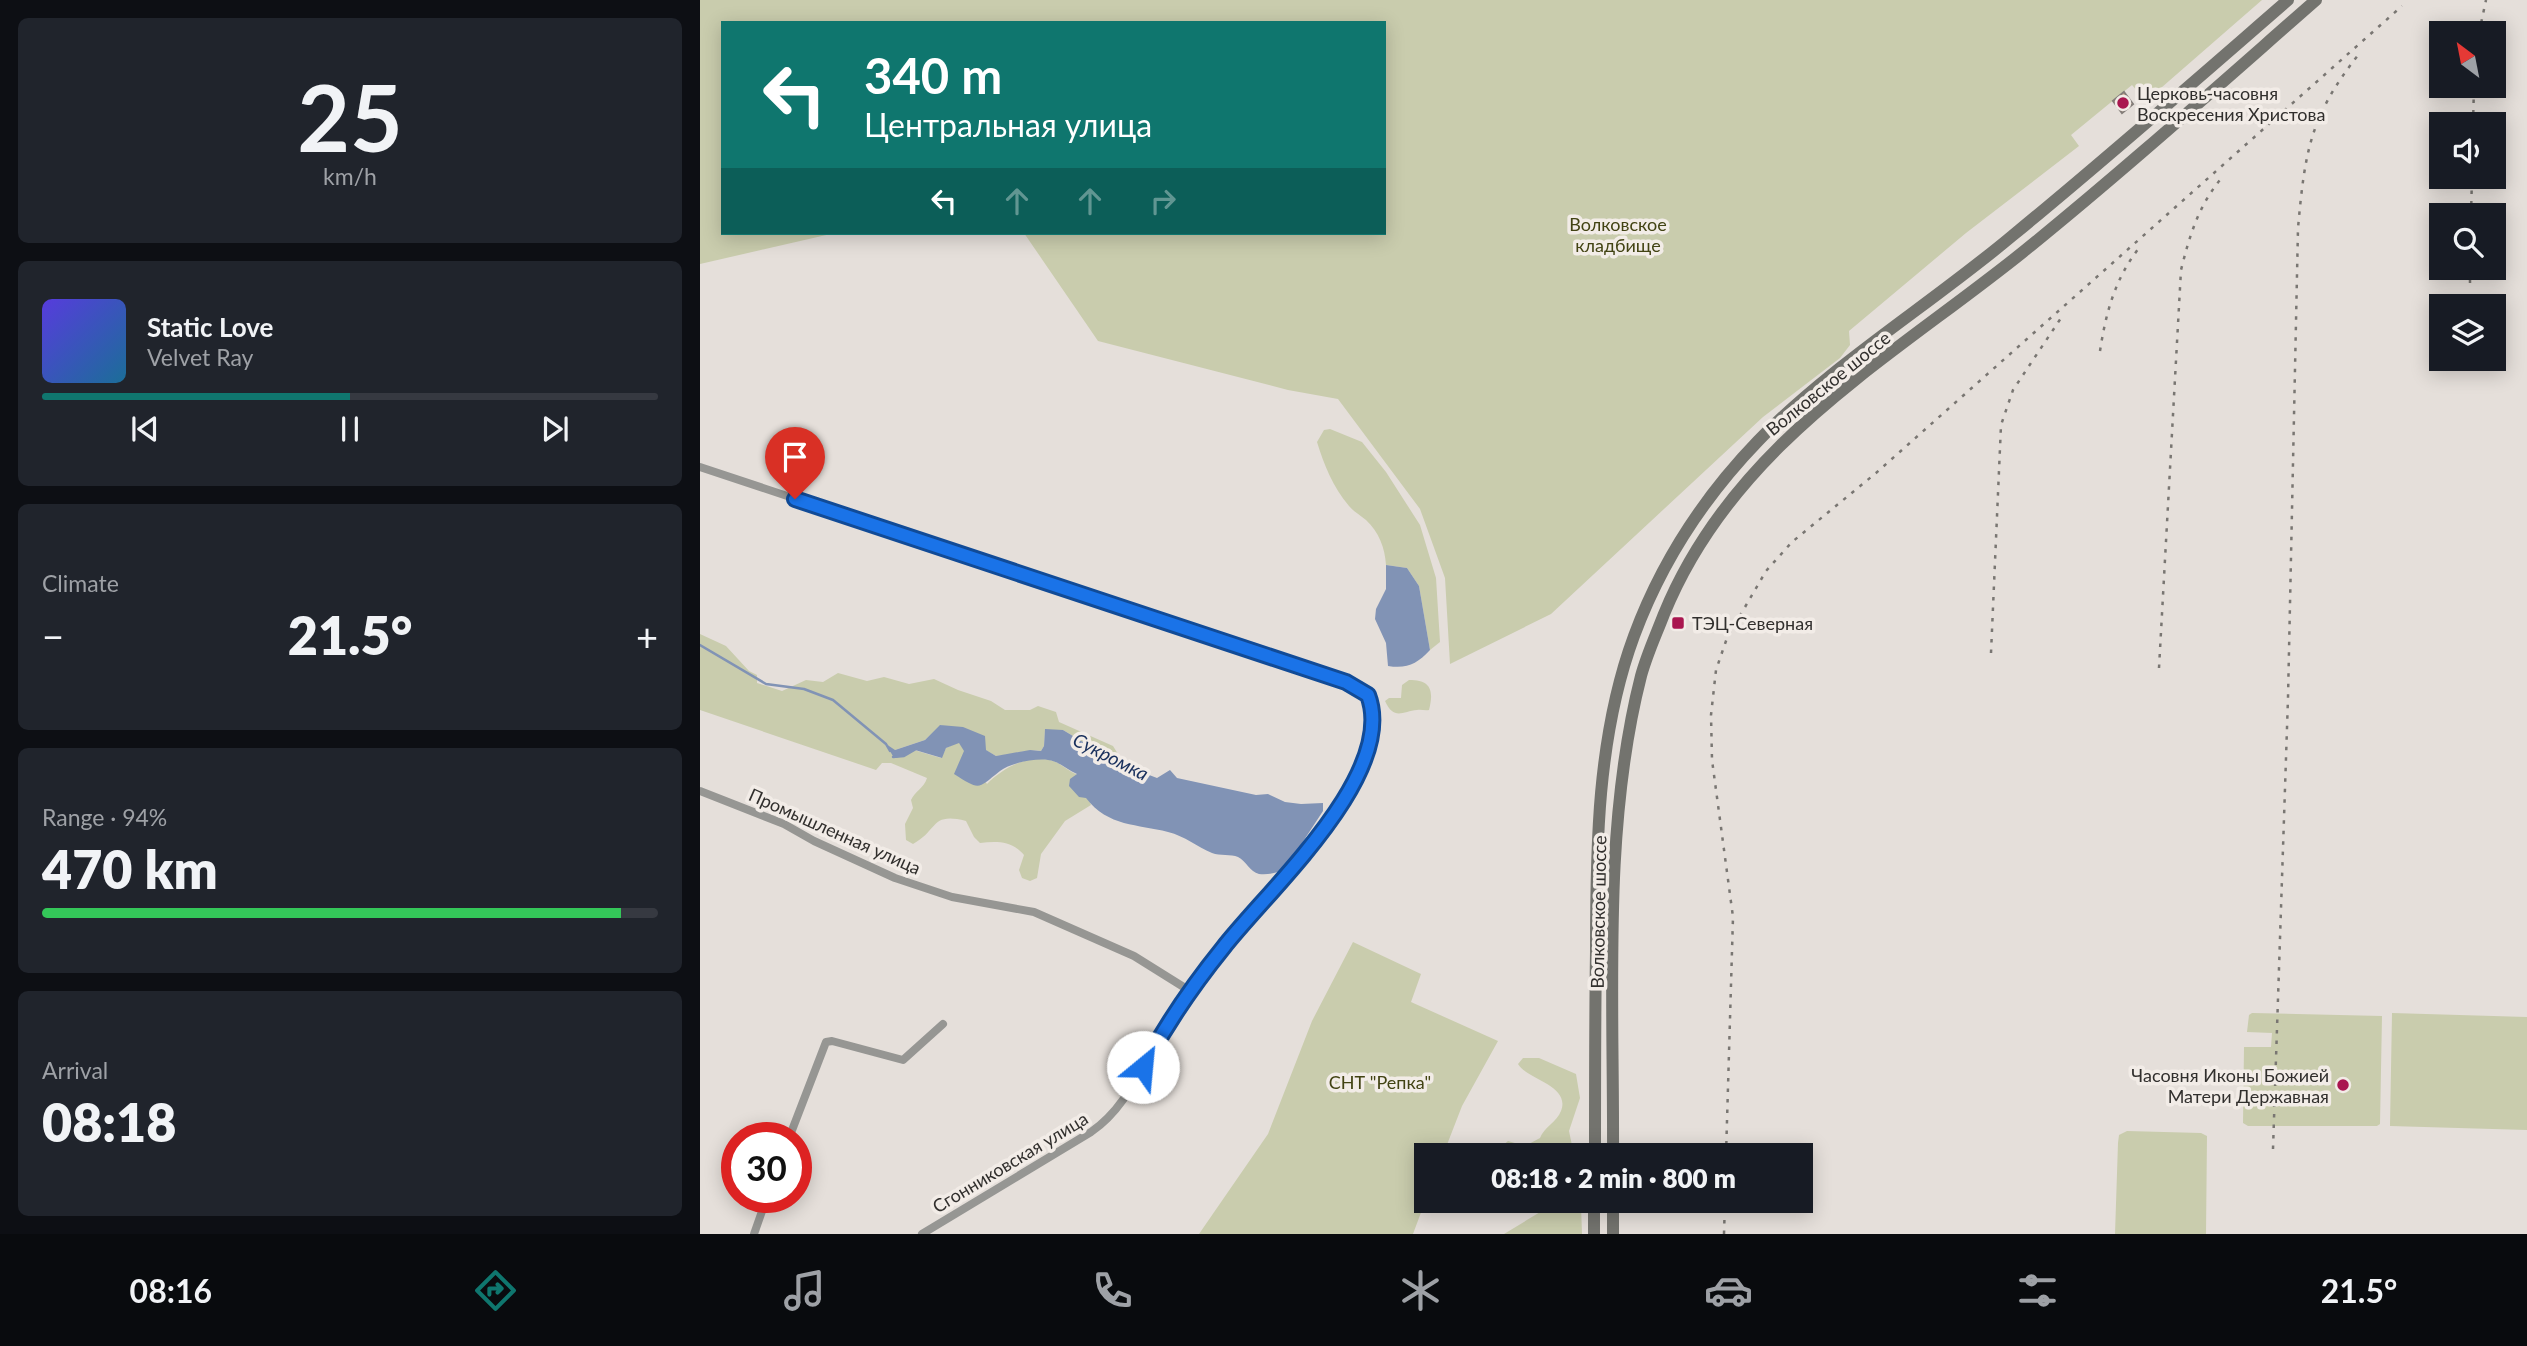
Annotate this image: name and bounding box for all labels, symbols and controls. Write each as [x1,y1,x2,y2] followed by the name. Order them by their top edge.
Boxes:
[2429,21,2506,98] north arrow
[2429,21,2506,371] map controls
[864,46,1002,104] text: 340 m
[749,49,840,140] icon: left
[297,62,403,171] text: 25
[2137,82,2325,125] place label: Церковь-часовня Воскресения Христова
[2115,95,2131,111] marker: Церковь-часовня Воскресения Христова
[864,105,1152,144] text: Центральная улица
[2429,112,2506,189] button: sound
[323,162,377,190] text: km/h
[925,182,963,220] icon: left
[998,182,1036,220] icon: ahead
[1071,182,1109,220] icon: ahead
[1144,182,1182,220] icon: right
[2429,203,2506,280] button: search
[1569,213,1667,256] park label: Волковское кладбище
[2429,294,2506,371] button: layers
[147,311,274,343] text: Static Love
[1761,326,1895,440] street label: Волковское шоссе
[147,343,253,371] text: Velvet Ray
[126,410,164,448] icon: previous
[331,410,369,448] icon: pause
[536,410,574,448] icon: next
[765,427,825,499] pin
[776,438,814,476] icon: arrive
[42,569,119,597] text: Climate
[288,604,412,666] text: 21.5°
[1692,612,1813,634] place label: ТЭЦ-Северная
[42,613,64,659] text: −
[636,613,658,659] text: +
[1670,615,1686,631] marker: ТЭЦ-Северная
[1069,727,1153,785] water label: Сукромка
[746,783,924,879] street label: Промышленная улица
[42,803,167,831] text: Range · 94%
[1586,835,1610,989] street label: Волковское шоссе
[42,838,218,900] text: 470 km
[1106,1030,1180,1104] position arrow
[42,1056,108,1084] text: Arrival
[2131,1064,2329,1107] place label: Часовня Иконы Божией Матери Державная
[1329,1071,1431,1093] park label: СНТ "Репка"
[2335,1077,2351,1093] marker: Часовня Иконы Божией Матери Державная
[42,1091,176,1153] text: 08:18
[928,1107,1092,1217] street label: Сгонниковская улица
[721,1122,812,1213] speed limit sign: 30
[1491,1162,1736,1194] text: 08:18 · 2 min · 800 m
[471,1266,520,1315] icon: directions
[780,1266,829,1315] icon: music
[1088,1266,1137,1315] icon: phone
[1396,1266,1445,1315] icon: climate
[1704,1266,1753,1315] icon: car
[2013,1266,2062,1315] icon: filters
[130,1271,212,1310] text: 08:16
[2321,1271,2397,1310] text: 21.5°

